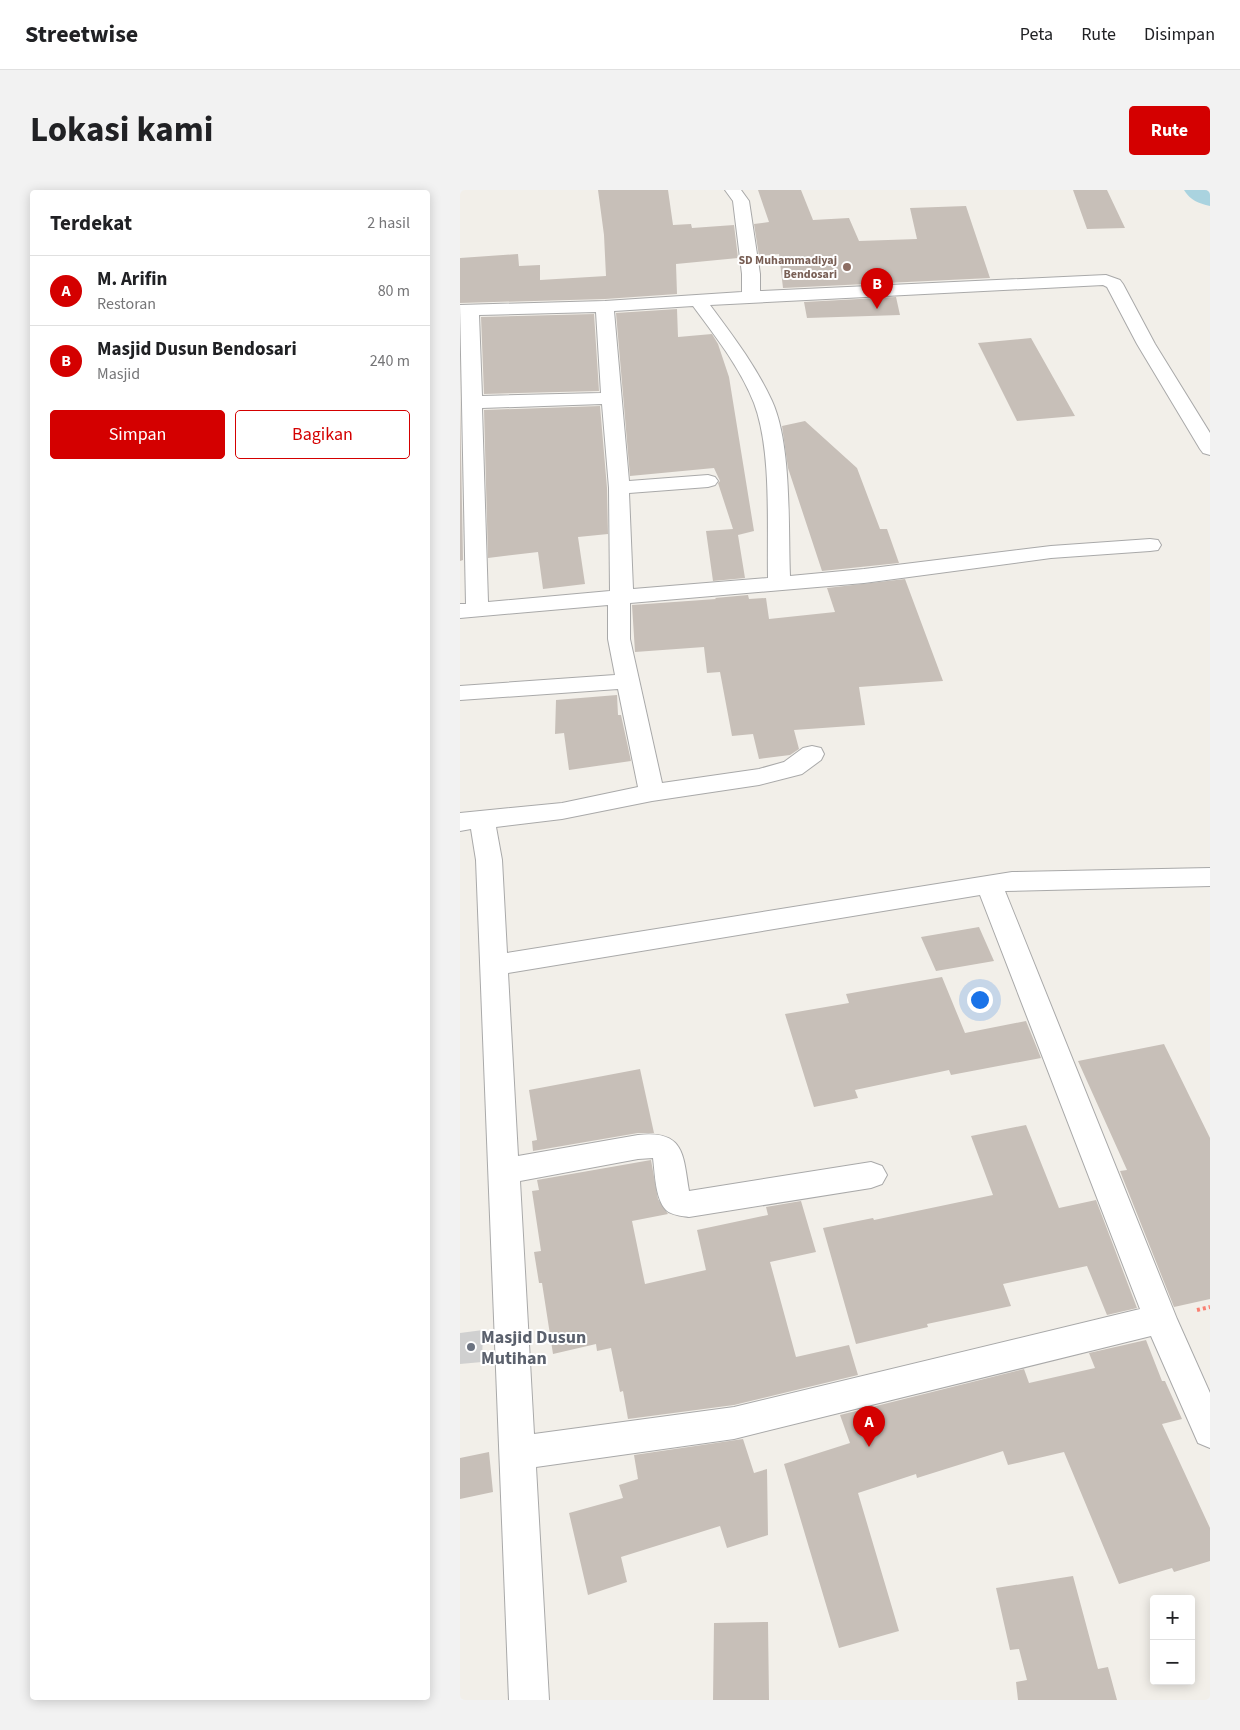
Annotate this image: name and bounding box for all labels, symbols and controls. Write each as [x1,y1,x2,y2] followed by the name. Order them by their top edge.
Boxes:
[25,17,138,52] text: Streetwise
[1020,22,1053,47] text: Peta
[1081,22,1116,47] text: Rute
[1144,22,1215,47] text: Disimpan
[30,105,213,155] text: Lokasi kami
[1129,106,1210,155] button: Rute
[50,208,132,238] text: Terdekat
[367,212,410,234] text: 2 hasil
[738,252,837,283] place label: SD Muhammadiyaj Bendosari
[841,261,853,273] marker: SD Muhammadiyaj Bendosari
[97,266,167,293] text: M. Arifin
[861,268,893,309] pin: B
[61,280,71,302] text: A
[378,280,410,302] text: 80 m
[97,293,156,315] text: Restoran
[97,336,297,363] text: Masjid Dusun Bendosari
[61,350,71,372] text: B
[370,350,410,372] text: 240 m
[97,363,140,385] text: Masjid
[50,410,225,459] button: Simpan
[235,410,410,459] button: Bagikan
[967,987,993,1013] your location
[481,1325,586,1371] place label: Masjid Dusun Mutihan
[465,1341,477,1353] marker: Masjid Dusun Mutihan
[853,1406,885,1447] pin: A
[1150,1595,1195,1685] map controls
[1150,1595,1195,1640] button: +
[1150,1640,1195,1685] button: −

